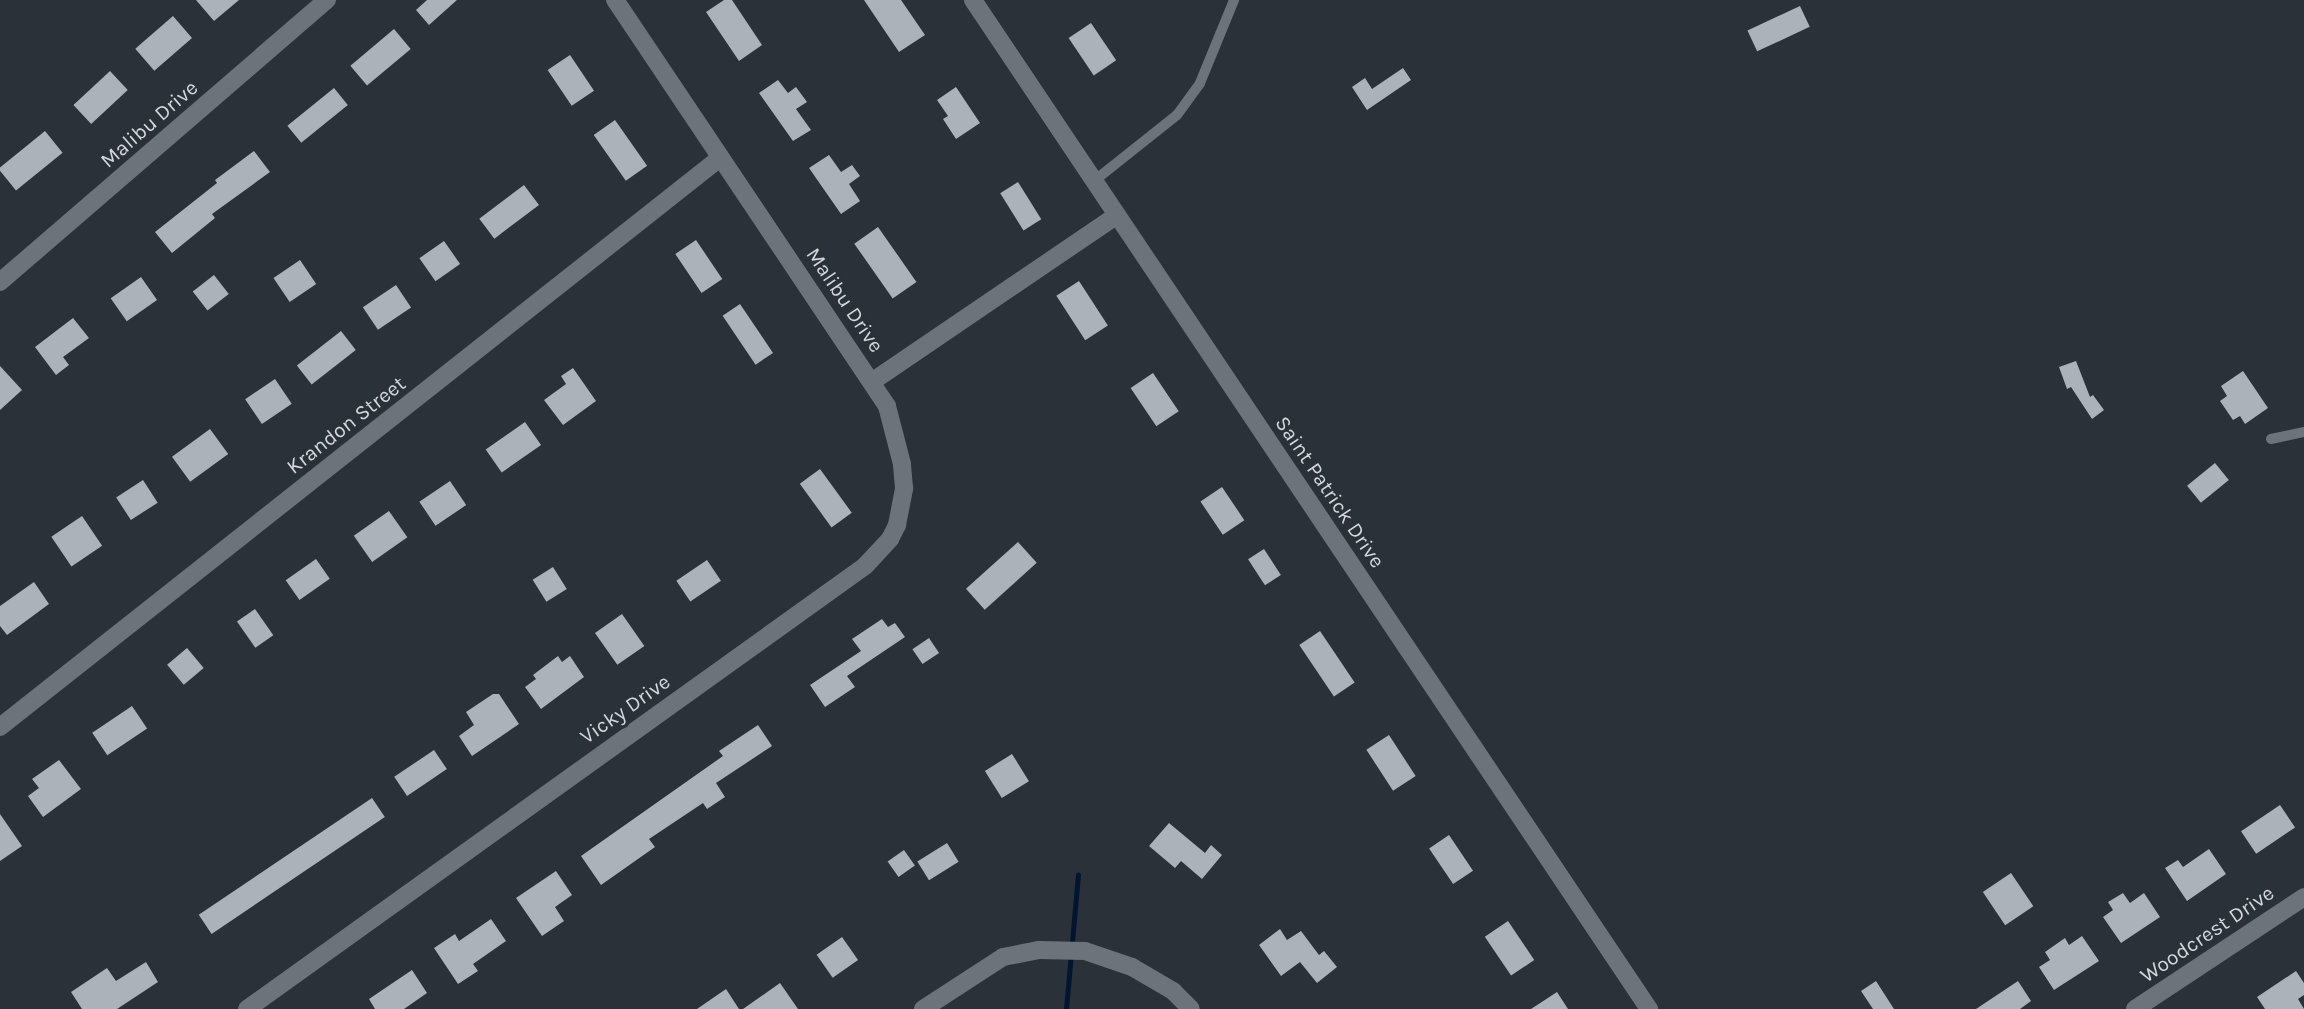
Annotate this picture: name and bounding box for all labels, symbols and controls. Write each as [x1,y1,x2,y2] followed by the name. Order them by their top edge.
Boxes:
[95,75,203,173] street label: Malibu Drive
[801,243,889,357] street label: Malibu Drive
[282,371,410,479] street label: Krandon Street
[1270,411,1390,573] street label: Saint Patrick Drive
[575,669,675,749] street label: Vicky Drive
[2135,880,2279,988] street label: Woodcrest Drive

